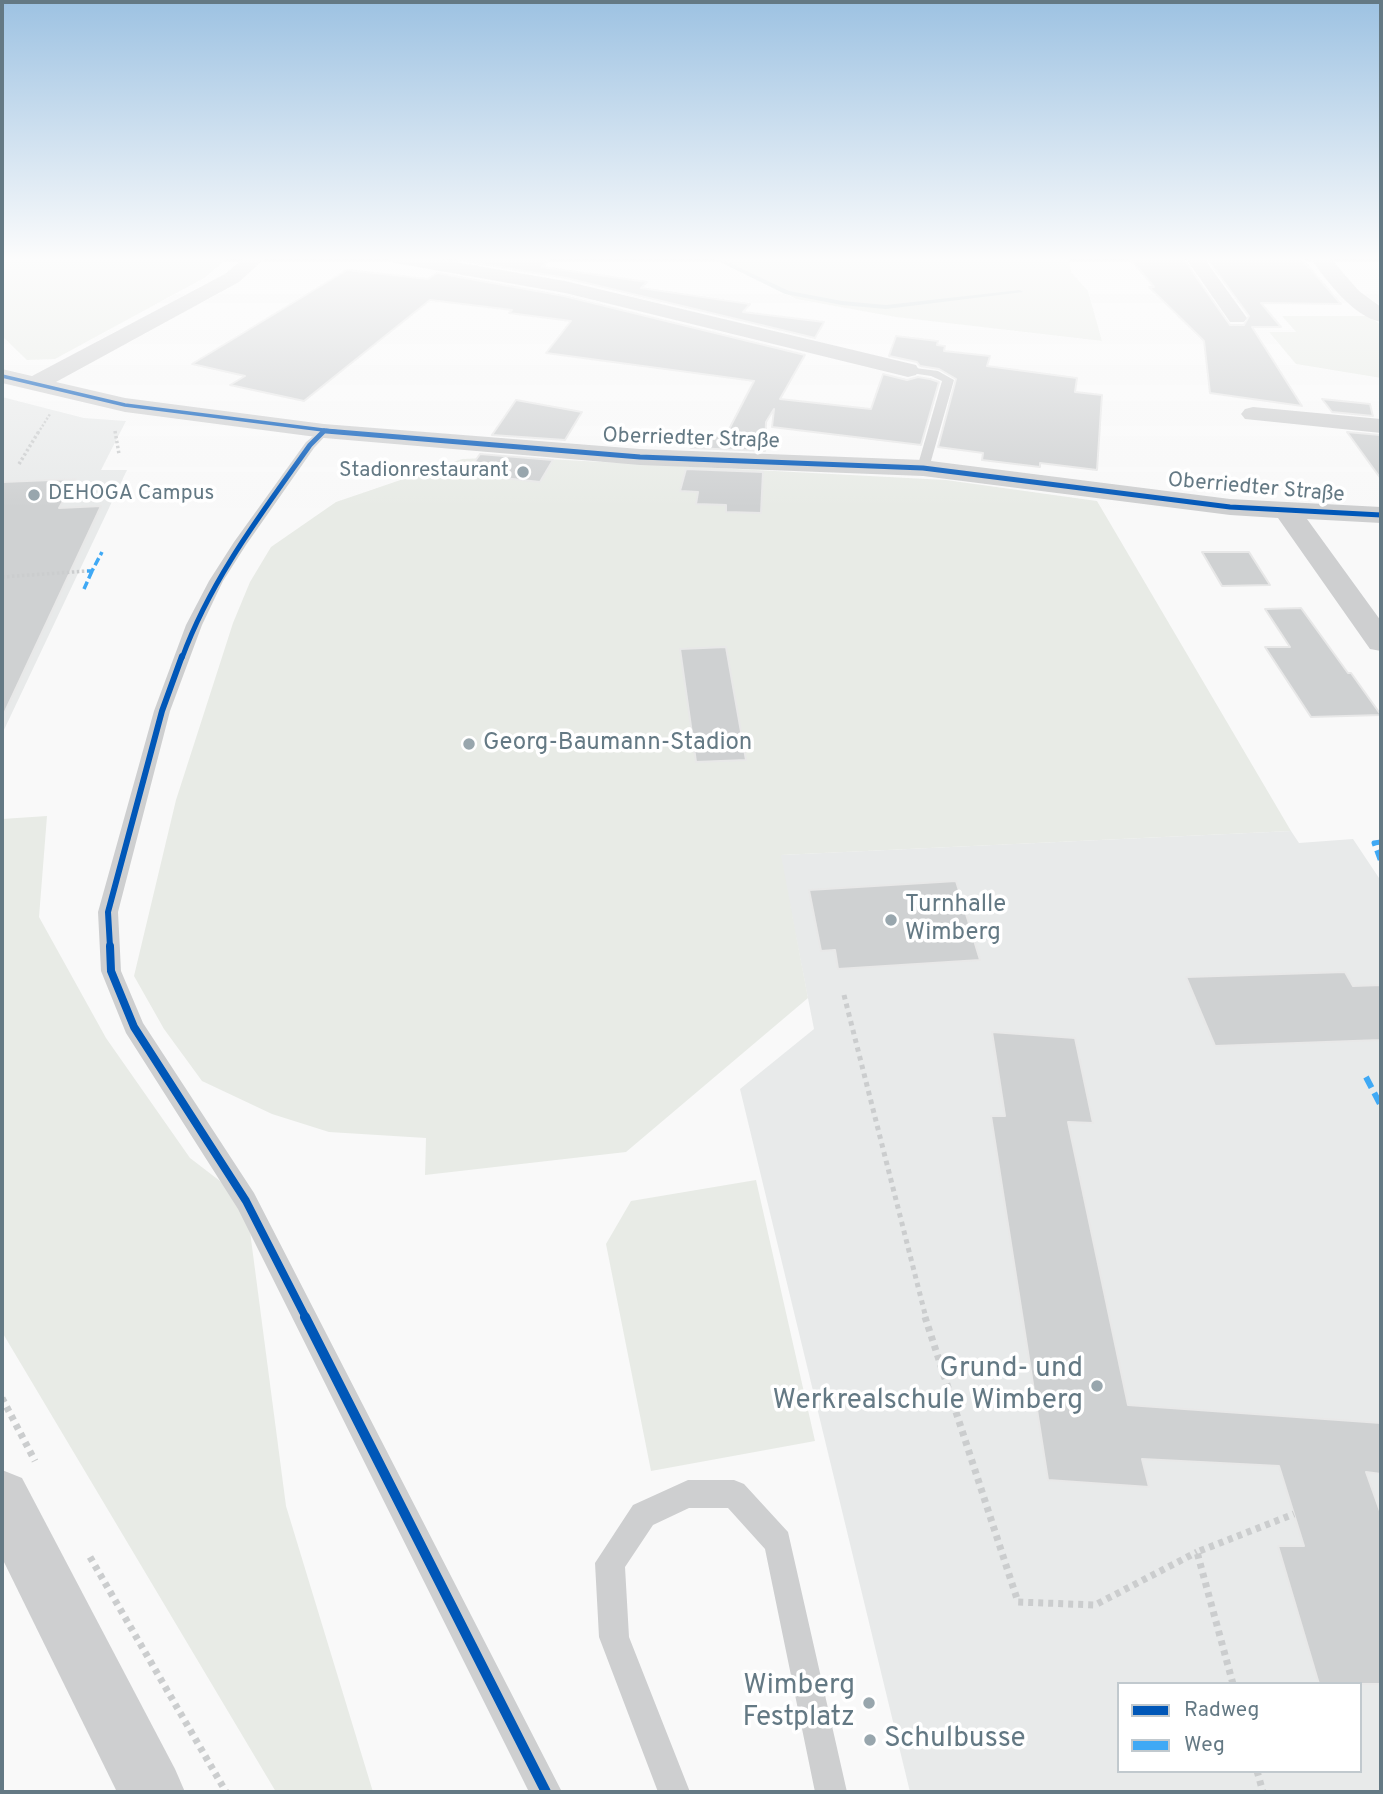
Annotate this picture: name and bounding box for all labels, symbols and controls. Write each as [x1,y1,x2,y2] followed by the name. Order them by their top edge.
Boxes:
[602,424,780,456] street label: Oberriedter Straße
[339,459,509,485] place label: Stadionrestaurant
[515,464,531,480] marker: Stadionrestaurant
[1167,469,1345,509] street label: Oberriedter Straße
[48,482,214,508] place label: DEHOGA Campus
[26,487,42,503] marker: DEHOGA Campus
[483,730,752,758] place label: Georg-Baumann-Stadion
[461,736,477,752] marker: Georg-Baumann-Stadion
[905,892,1006,948] place label: Turnhalle Wimberg
[883,912,899,928] marker: Turnhalle Wimberg
[773,1353,1083,1419] place label: Grund- und Werkrealschule Wimberg
[1089,1378,1105,1394] marker: Grund- und Werkrealschule Wimberg
[742,1670,855,1736] place label: Wimberg Festplatz
[1117,1682,1362,1773] legend
[861,1695,877,1711] marker: Wimberg Festplatz
[1184,1697,1259,1724] text: Radweg
[884,1723,1026,1757] place label: Schulbusse
[862,1732,878,1748] marker: Schulbusse
[1184,1732,1225,1759] text: Weg

